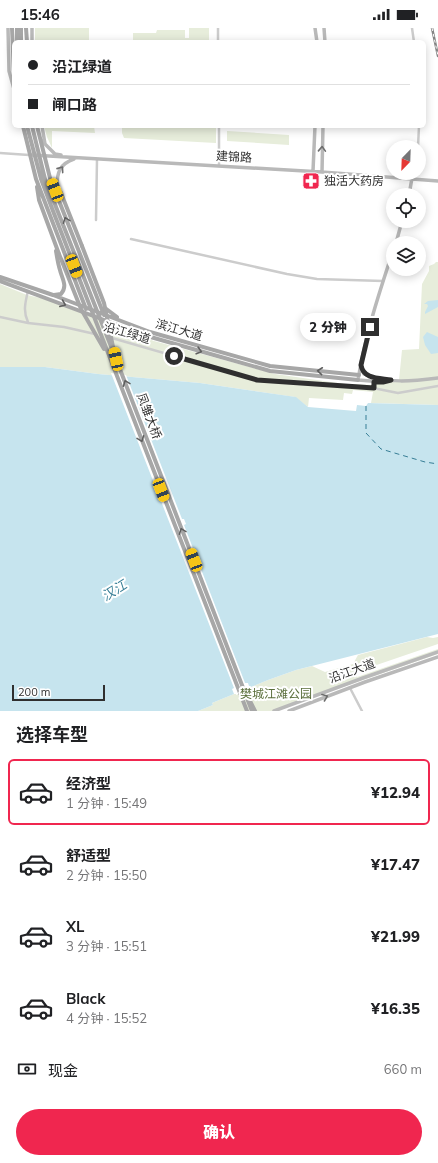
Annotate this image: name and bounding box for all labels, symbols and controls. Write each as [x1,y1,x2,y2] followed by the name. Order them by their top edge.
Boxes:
[20,5,60,24] text: 15:46
[52,57,112,76] text: 沿江绿道
[52,95,97,114] text: 闸口路
[386,140,426,180] north arrow
[386,140,426,276] map controls
[318,146,327,152] one-way arrow
[216,148,252,165] street label: 建锦路
[56,167,63,174] one-way arrow
[301,171,321,191] pharmacy icon: 独活大药房
[324,173,384,188] place label: 独活大药房
[45,177,65,203] car
[386,188,426,228] button: locate
[63,216,71,223] one-way arrow
[386,236,426,276] button: layers
[64,253,84,279] car
[59,300,66,308] one-way arrow
[300,313,356,341] callout: 2 分钟
[154,316,204,343] street label: 滨江大道
[361,318,379,336] route end
[102,319,152,346] street label: 沿江绿道
[309,319,347,335] text: 2 分钟
[108,346,124,372] car
[195,346,202,355] one-way arrow
[165,347,183,365] route start
[317,367,324,376] one-way arrow
[122,380,130,387] one-way arrow
[134,391,165,441] street label: 凤雏大桥
[136,434,144,442] one-way arrow
[151,477,171,503] car
[179,527,187,534] one-way arrow
[184,547,204,573] car
[99,575,131,604] water label: 汉江
[327,655,377,686] street label: 沿江大道
[12,683,105,702] scale bar
[18,685,50,699] text: 200 m
[240,686,312,701] park label: 樊城江滩公园
[322,694,329,702] one-way arrow
[16,723,88,746] text: 选择车型
[18,774,54,810] icon: car
[66,774,111,793] text: 经济型
[371,783,420,802] text: ¥12.94
[66,795,147,811] text: 1 分钟 · 15:49
[18,846,54,882] icon: car
[66,846,111,865] text: 舒适型
[371,855,420,874] text: ¥17.47
[66,867,147,883] text: 2 分钟 · 15:50
[66,917,84,936] text: XL
[18,918,54,954] icon: car
[371,927,420,946] text: ¥21.99
[66,938,147,954] text: 3 分钟 · 15:51
[66,989,105,1008] text: Black
[18,990,54,1026] icon: car
[371,999,420,1018] text: ¥16.35
[66,1010,147,1026] text: 4 分钟 · 15:52
[16,1058,38,1080] icon: cash
[48,1061,78,1080] text: 现金
[384,1061,422,1077] text: 660 m
[16,1109,422,1155] button: 确认

